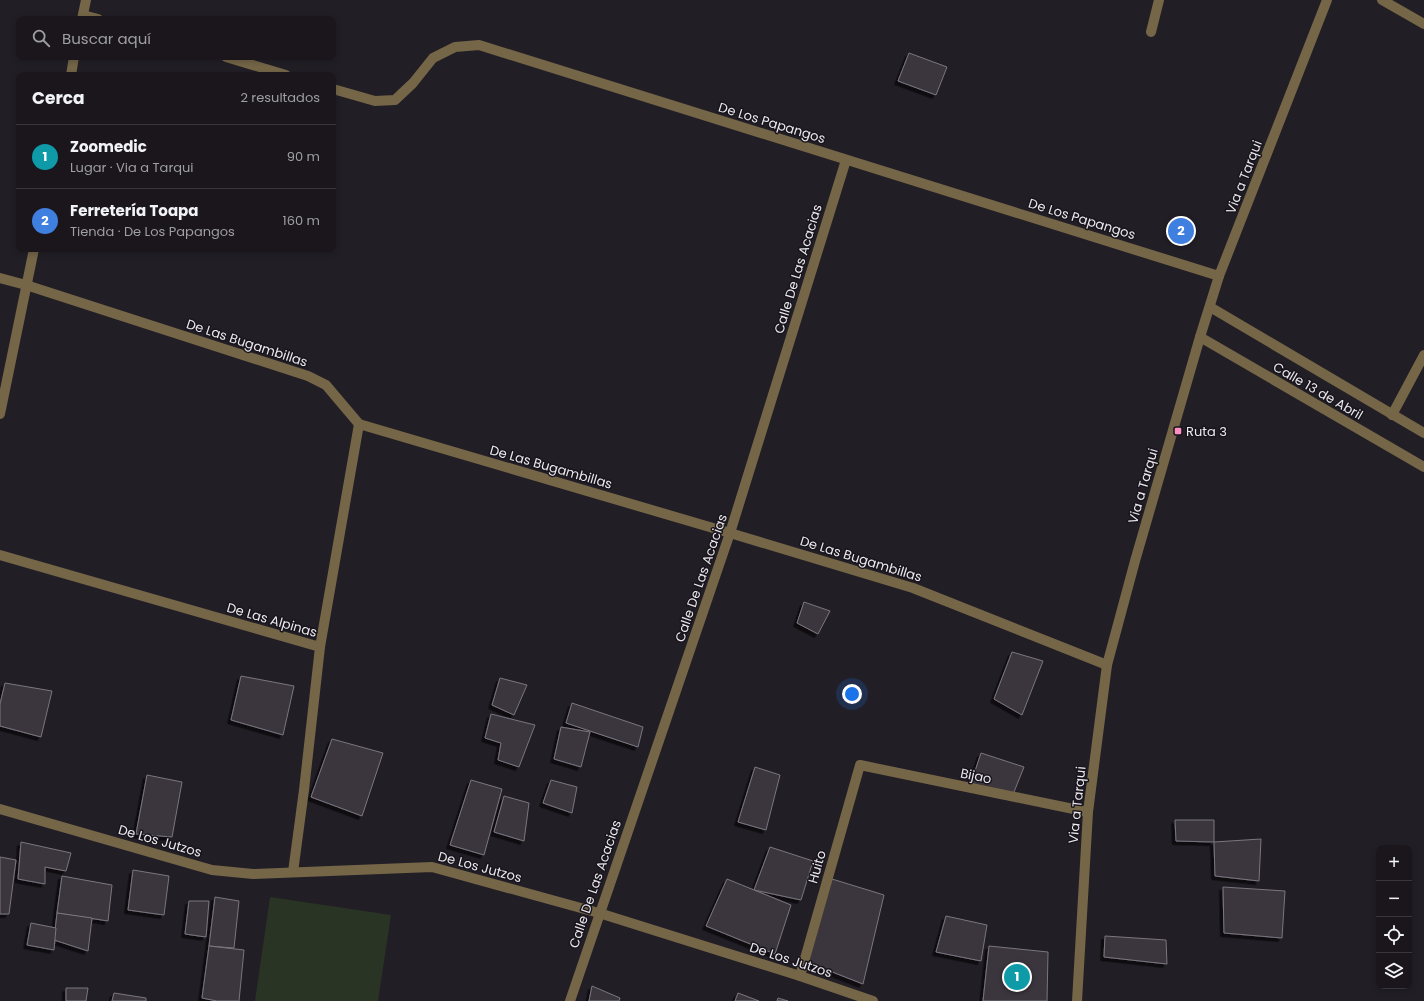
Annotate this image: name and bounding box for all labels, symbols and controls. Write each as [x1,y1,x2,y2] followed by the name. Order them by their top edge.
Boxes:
[16,16,336,60] search box
[30,27,52,49] icon: search
[62,28,151,49] text: Buscar aquí
[32,86,85,110] text: Cerca
[240,88,320,107] text: 2 resultados
[716,98,828,148] street label: De Los Papangos
[70,136,147,157] text: Zoomedic
[1221,137,1267,217] street label: Via a Tarqui
[43,147,47,166] text: 1
[287,147,320,166] text: 90 m
[70,158,194,177] text: Lugar · Via a Tarqui
[1026,194,1138,244] street label: De Los Papangos
[70,200,198,221] text: Ferretería Toapa
[769,202,827,336] street label: Calle De Las Acacias
[41,211,49,230] text: 2
[283,211,320,230] text: 160 m
[1168,216,1194,246] pin: 2
[70,222,235,241] text: Tienda · De Los Papangos
[184,314,310,372] street label: De Las Bugambillas
[1269,357,1367,425] street label: Calle 13 de Abril
[1186,422,1227,441] place label: Ruta 3
[1173,426,1183,436] marker: Ruta 3
[488,440,615,494] street label: De Las Bugambillas
[1123,446,1163,526] street label: Via a Tarqui
[670,511,732,645] street label: Calle De Las Acacias
[798,531,925,587] street label: De Las Bugambillas
[225,598,320,642] street label: De Las Alpinas
[842,684,862,704] your location
[959,763,993,789] street label: Bijao
[1064,765,1090,845] street label: Via a Tarqui
[564,817,626,951] street label: Calle De Las Acacias
[116,820,204,862] street label: De Los Jutzos
[1376,845,1412,989] map controls
[1376,845,1412,881] button: +
[436,847,524,887] street label: De Los Jutzos
[803,848,831,886] street label: Huito
[1376,881,1412,917] button: −
[1376,917,1412,953] button: locate
[747,938,835,982] street label: De Los Jutzos
[1376,953,1412,989] button: layers
[1004,962,1030,992] pin: 1

